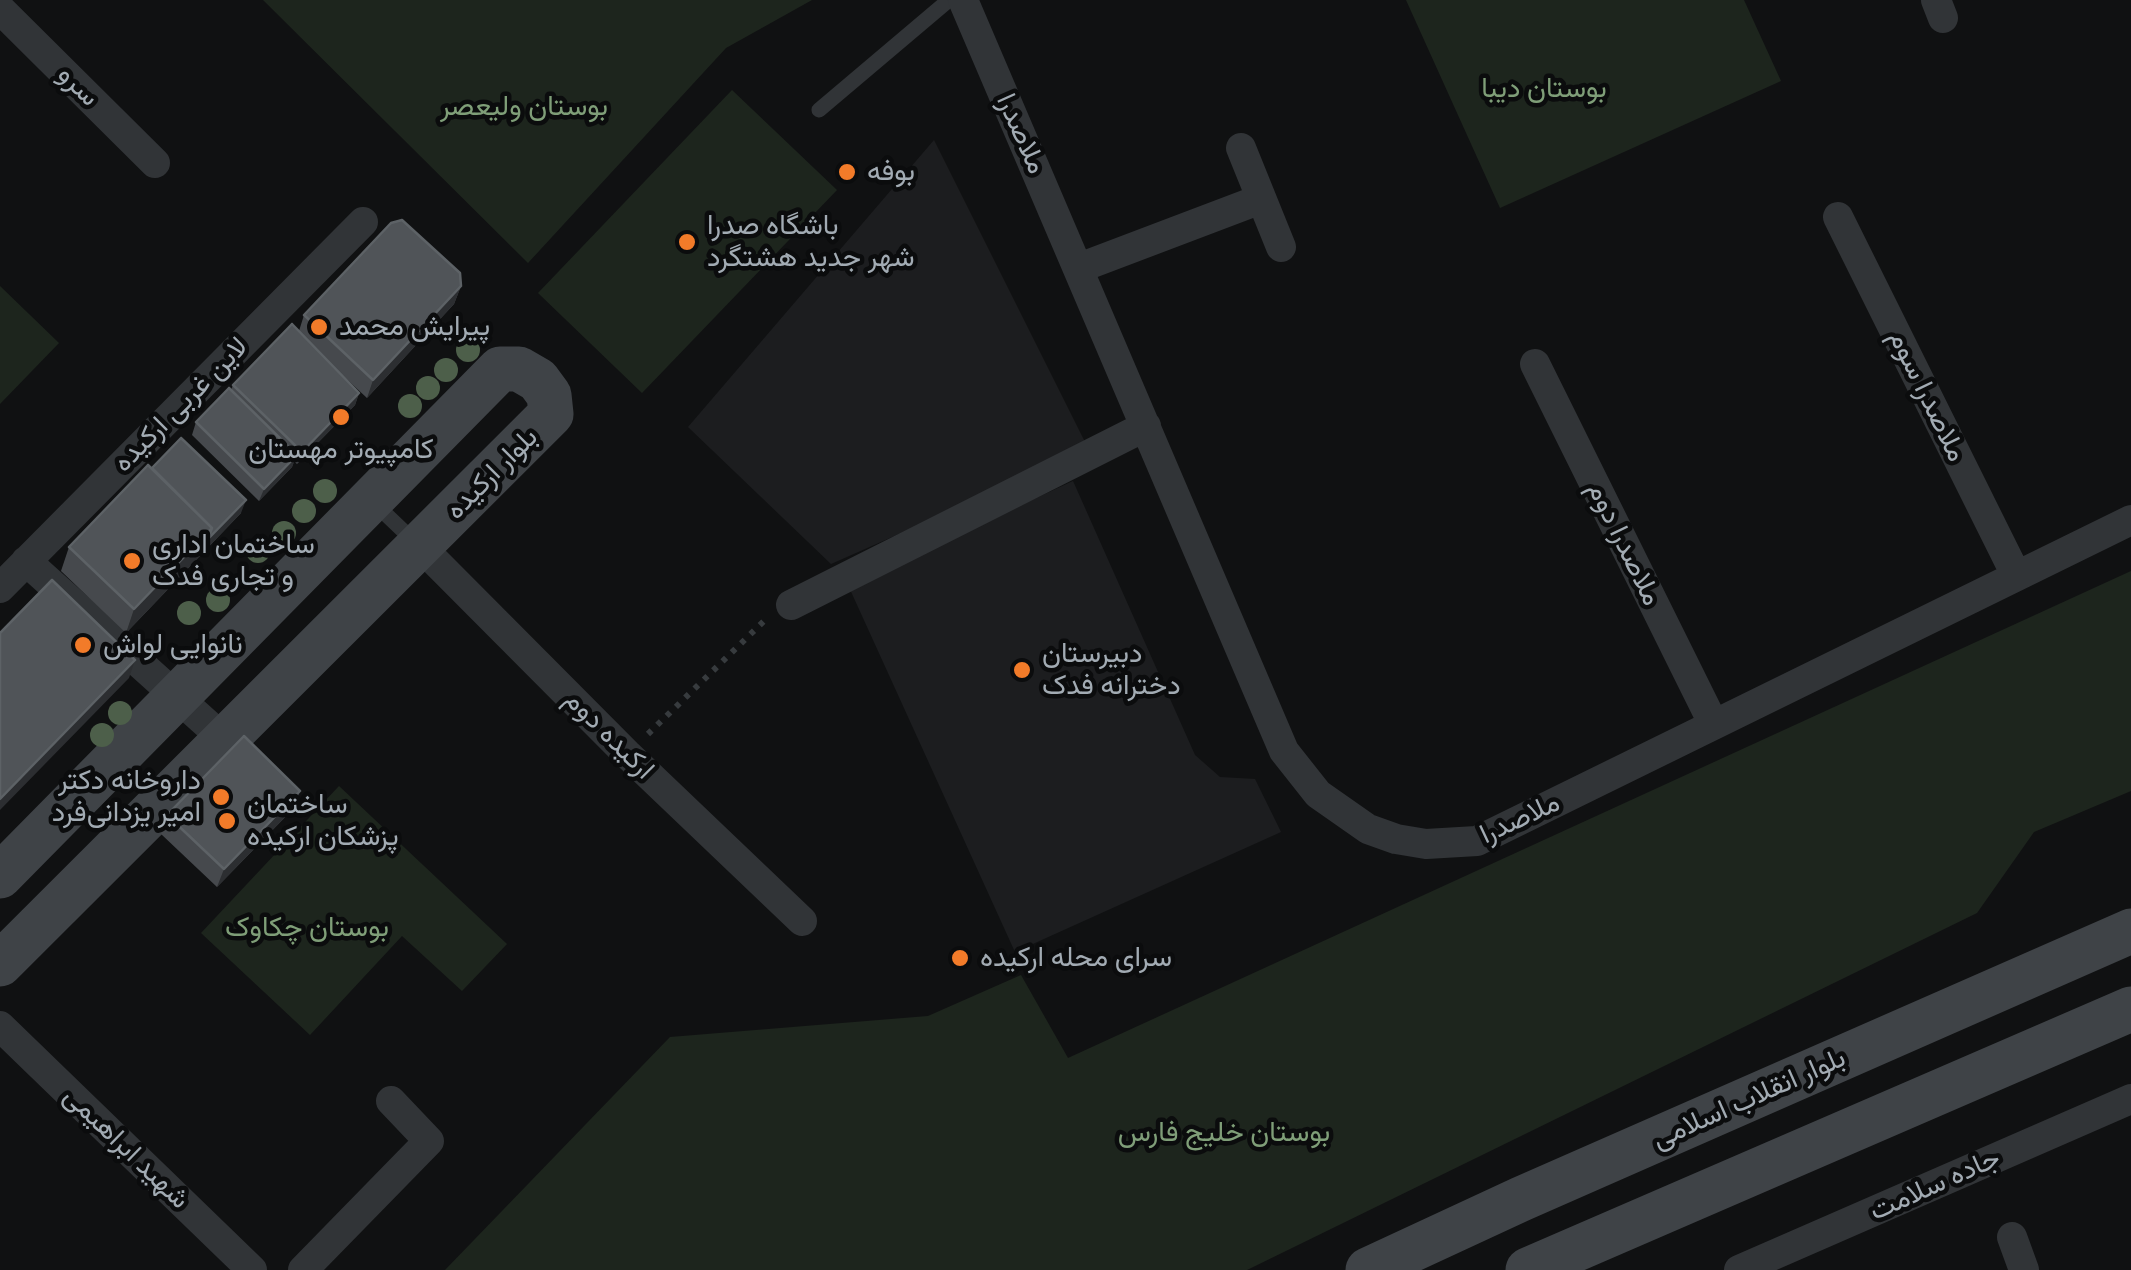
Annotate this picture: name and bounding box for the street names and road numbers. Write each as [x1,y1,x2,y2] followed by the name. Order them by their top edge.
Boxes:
[50,58,106,114] street label: سرو
[989,89,1053,179] street label: ملاصدرا
[1881,325,1973,467] street label: ملاصدرا سوم
[107,331,255,479] street label: لاین غربی ارکیده
[439,421,545,527] street label: بلوار ارکیده
[1580,477,1668,611] street label: ملاصدرا دوم
[557,683,661,787] street label: ارکیده دوم
[1475,786,1565,852] street label: ملاصدرا
[1647,1041,1851,1157] street label: بلوار انقلاب اسلامی
[56,1080,196,1216] street label: شهید ابراهیمی
[1865,1141,2005,1229] street label: جاده سلامت

